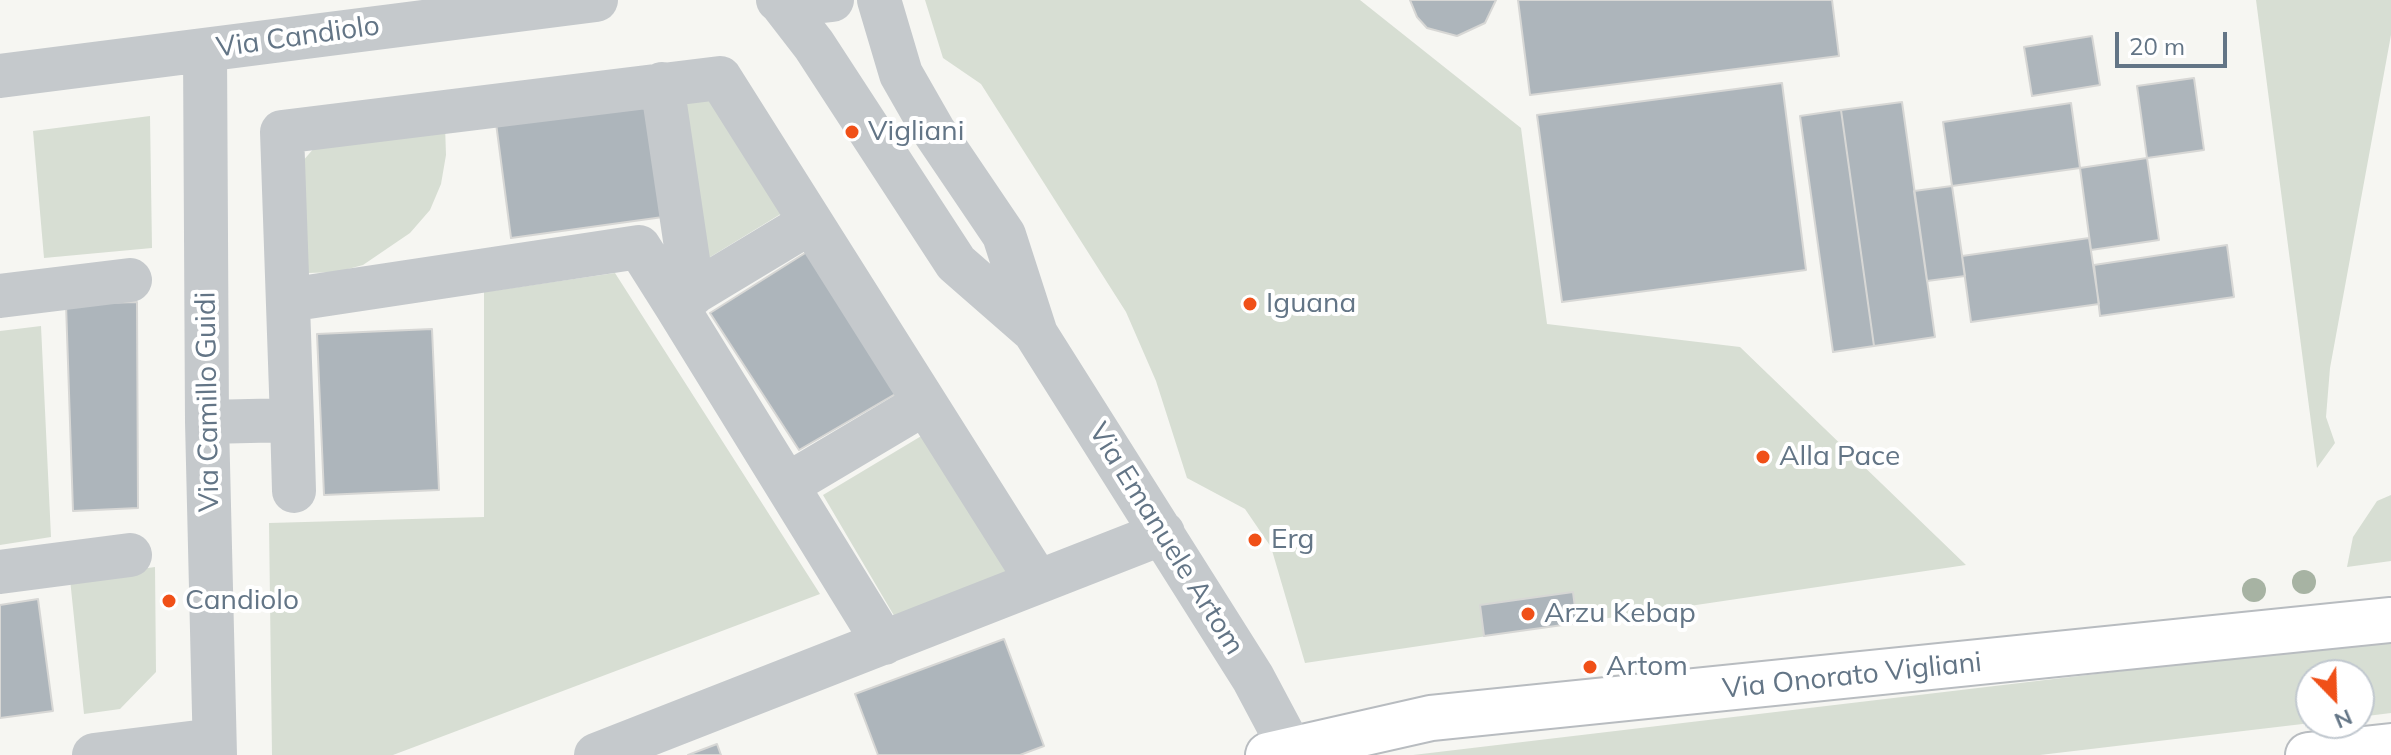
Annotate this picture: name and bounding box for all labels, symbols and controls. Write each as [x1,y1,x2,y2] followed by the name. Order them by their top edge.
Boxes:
[214,9,382,65] street label: Via Candiolo
[2119,16,2231,66] scale bar
[2129,31,2185,61] text: 20 m
[868,115,964,149] place label: Vigliani
[843,123,861,141] marker: Vigliani
[1266,287,1356,321] place label: Iguana
[189,292,227,512] street label: Via Camillo Guidi
[1241,295,1259,313] marker: Iguana
[1081,417,1251,661] street label: Via Emanuele Artom
[1779,440,1900,474] place label: Alla Pace
[1754,448,1772,466] marker: Alla Pace
[1271,523,1314,557] place label: Erg
[1246,531,1264,549] marker: Erg
[185,584,299,618] place label: Candiolo
[160,592,178,610] marker: Candiolo
[1544,597,1696,631] place label: Arzu Kebap
[1519,605,1537,623] marker: Arzu Kebap
[1721,646,1983,706] street label: Via Onorato Vigliani
[1606,650,1688,684] place label: Artom
[1581,658,1599,676] marker: Artom
[2295,659,2375,739] north arrow
[2330,703,2357,735] text: N

